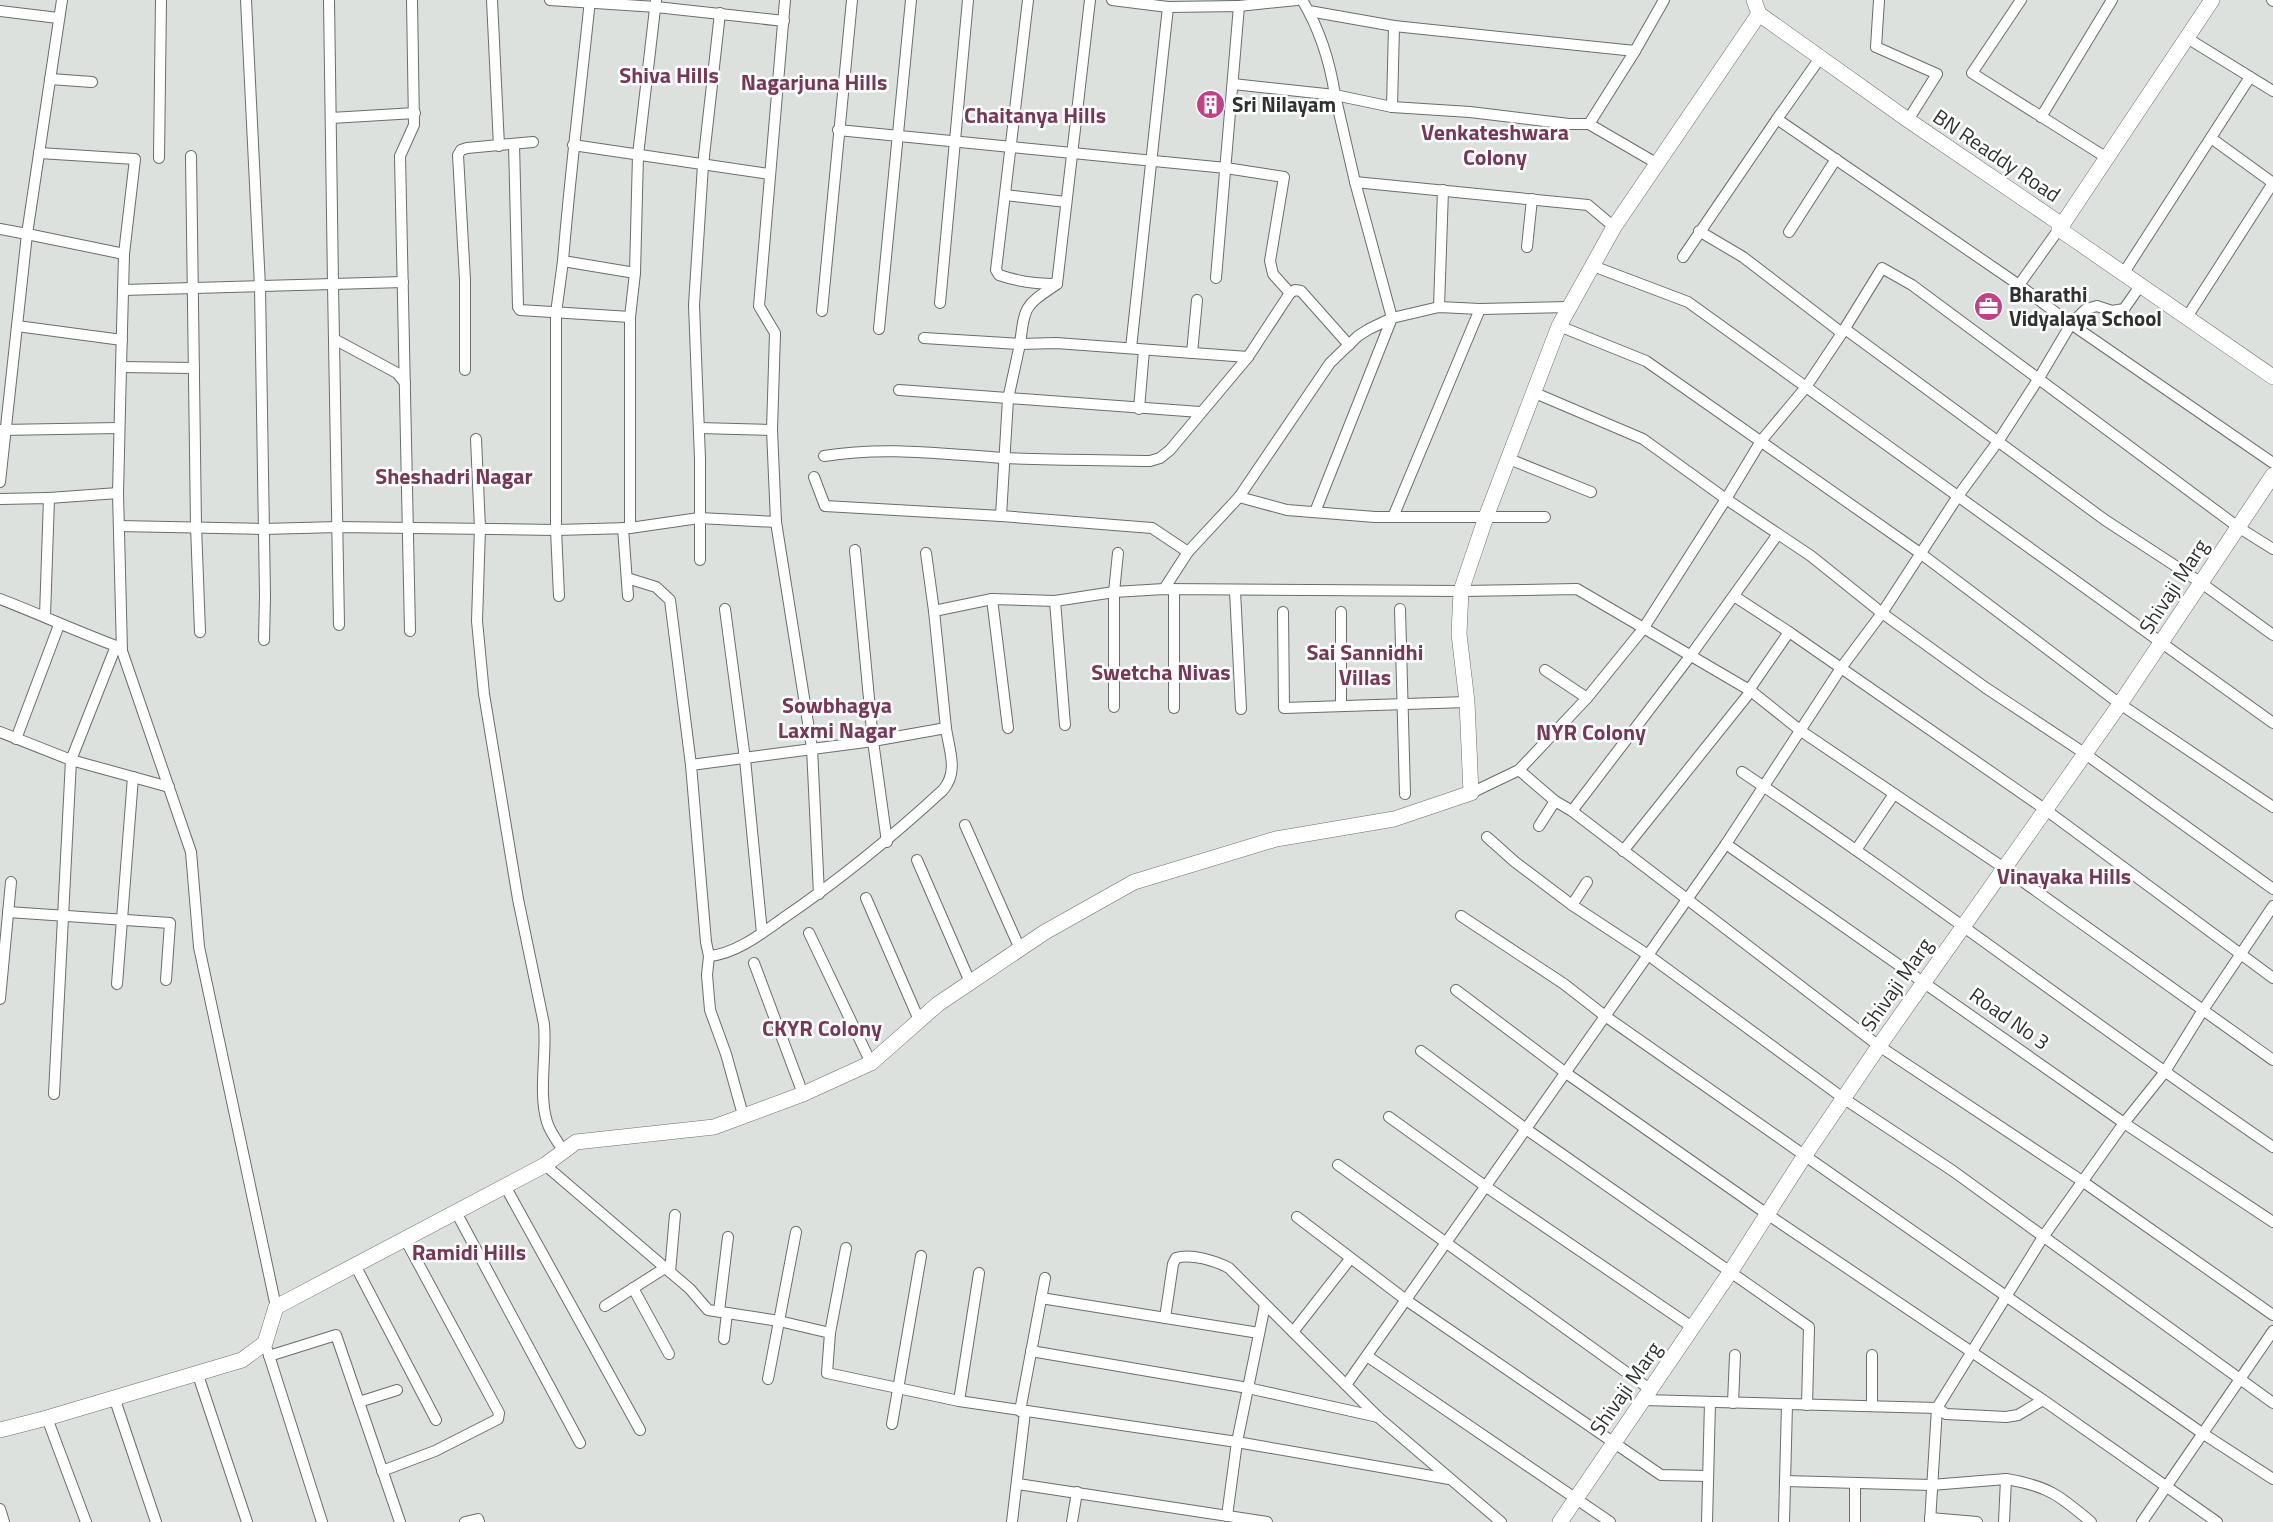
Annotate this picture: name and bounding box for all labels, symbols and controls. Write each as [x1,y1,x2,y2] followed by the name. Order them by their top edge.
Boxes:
[619,58,719,92] district label: Shiva Hills
[741,65,887,99] district label: Nagarjuna Hills
[1195,88,1227,120] building icon: Sri Nilayam
[1232,88,1336,120] place label: Sri Nilayam
[964,98,1106,132] district label: Chaitanya Hills
[1927,100,2067,210] street label: BN Readdy Road
[1421,115,1569,174] district label: Venkateshwara Colony
[2009,278,2162,334] place label: Bharathi Vidyalaya School
[1972,290,2004,322] office icon: Bharathi Vidyalaya School
[375,459,533,493] district label: Sheshadri Nagar
[2130,532,2216,640] street label: Shivaji Marg
[1307,635,1423,694] district label: Sai Sannidhi Villas
[1091,655,1231,689] district label: Swetcha Nivas
[778,688,896,747] district label: Sowbhagya Laxmi Nagar
[1536,715,1646,749] district label: NYR Colony
[1997,859,2131,893] district label: Vinayaka Hills
[1852,931,1940,1037] street label: Shivaji Marg
[1963,979,2057,1057] street label: Road No 3
[762,1011,882,1045] district label: CKYR Colony
[412,1235,526,1269] district label: Ramidi Hills
[1581,1335,1669,1441] street label: Shivaji Marg

